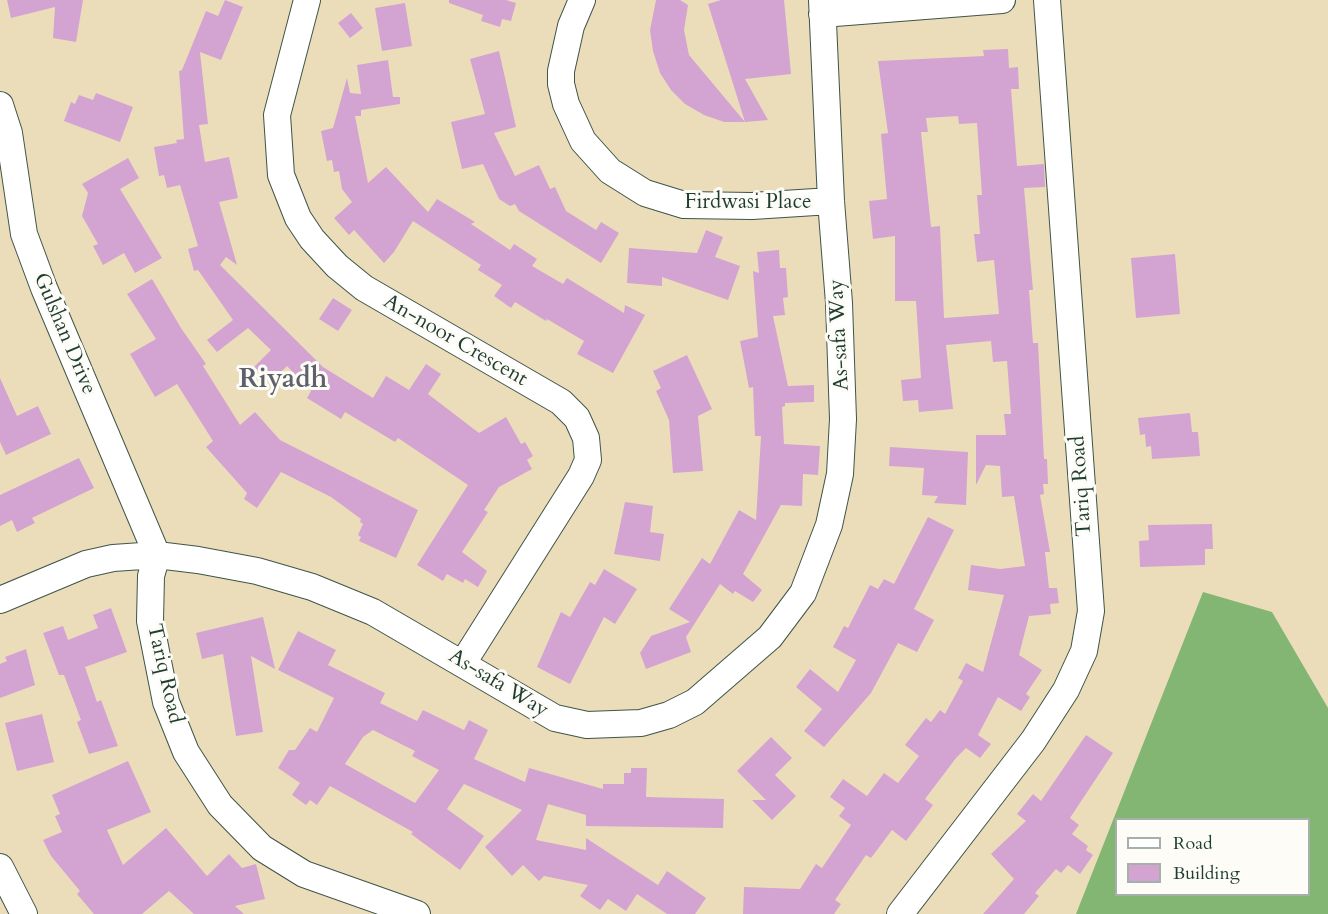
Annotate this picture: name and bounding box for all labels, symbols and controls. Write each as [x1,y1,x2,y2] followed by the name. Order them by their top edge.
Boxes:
[684,190,812,216] street label: Firdwasi Place
[27,269,101,399] street label: Gulshan Drive
[824,278,856,392] street label: As-safa Way
[378,290,532,392] street label: An-noor Crescent
[239,365,327,397] district label: Riyadh
[1066,435,1098,537] street label: Tariq Road
[140,622,188,726] street label: Tariq Road
[444,644,552,724] street label: As-safa Way
[1115,818,1310,896] legend
[1173,831,1213,856] text: Road
[1173,861,1240,886] text: Building

